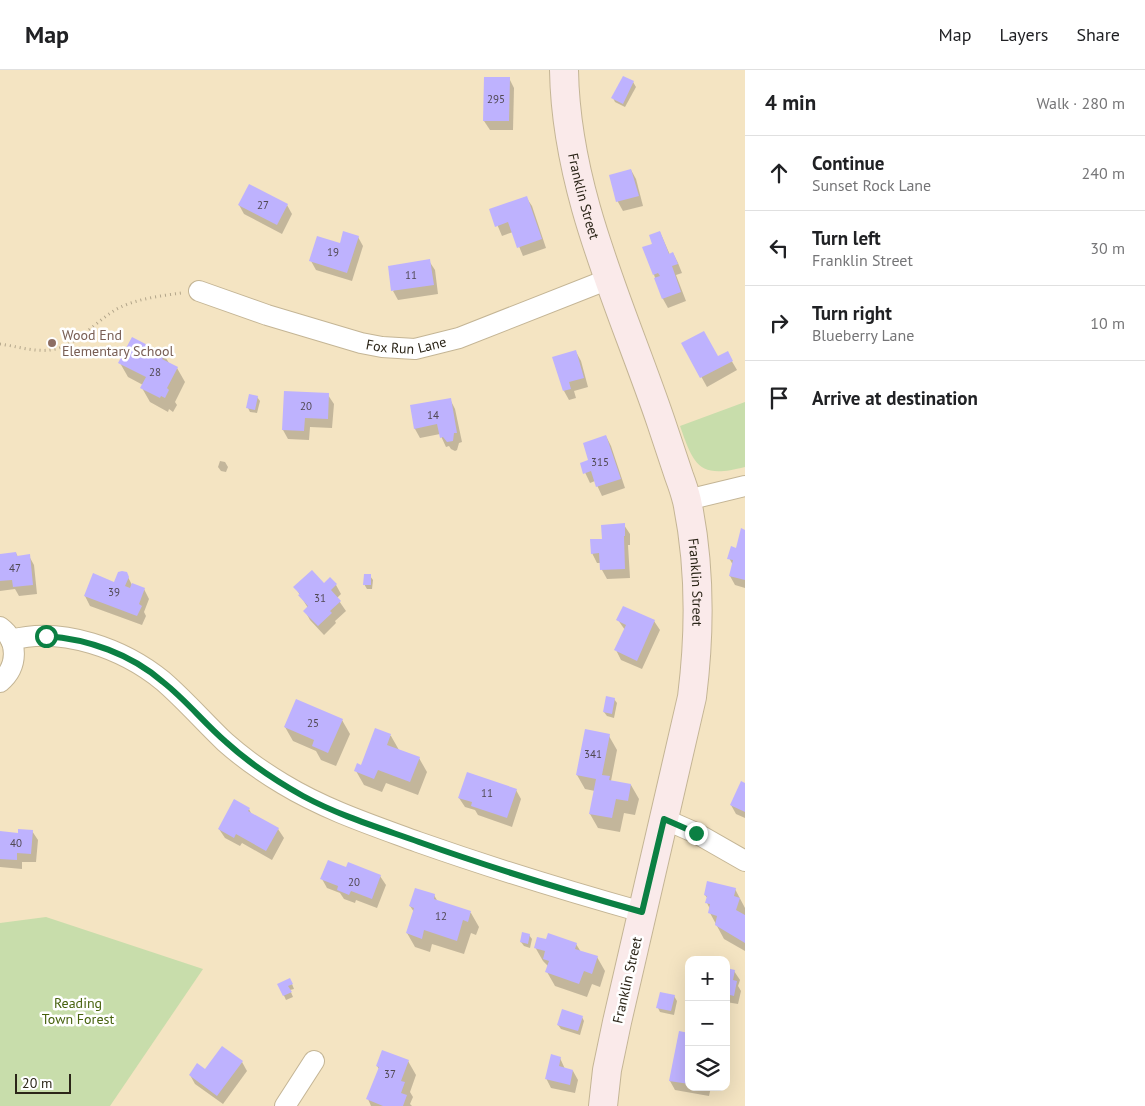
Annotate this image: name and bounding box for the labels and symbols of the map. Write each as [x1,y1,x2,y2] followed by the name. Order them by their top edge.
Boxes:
[487,92,505,106] house number: 295
[564,151,604,242] street label: Franklin Street
[257,198,269,212] house number: 27
[327,245,339,259] house number: 19
[405,268,417,282] house number: 11
[62,326,174,360] place label: Wood End Elementary School
[365,333,448,358] street label: Fox Run Lane
[46,337,58,349] marker: Wood End Elementary School
[149,365,161,379] house number: 28
[300,399,312,413] house number: 20
[427,408,439,422] house number: 14
[591,455,609,469] house number: 315
[684,537,706,627] street label: Franklin Street
[9,561,21,575] house number: 47
[108,585,120,599] house number: 39
[314,591,326,605] house number: 31
[35,625,58,648] route start
[307,716,319,730] house number: 25
[584,747,602,761] house number: 341
[481,786,493,800] house number: 11
[685,822,708,845] route end
[10,836,22,850] house number: 40
[348,875,360,889] house number: 20
[435,909,447,923] house number: 12
[608,935,646,1025] street label: Franklin Street
[42,994,114,1028] park label: Reading Town Forest
[384,1067,396,1081] house number: 37
[15,1071,71,1094] scale bar

